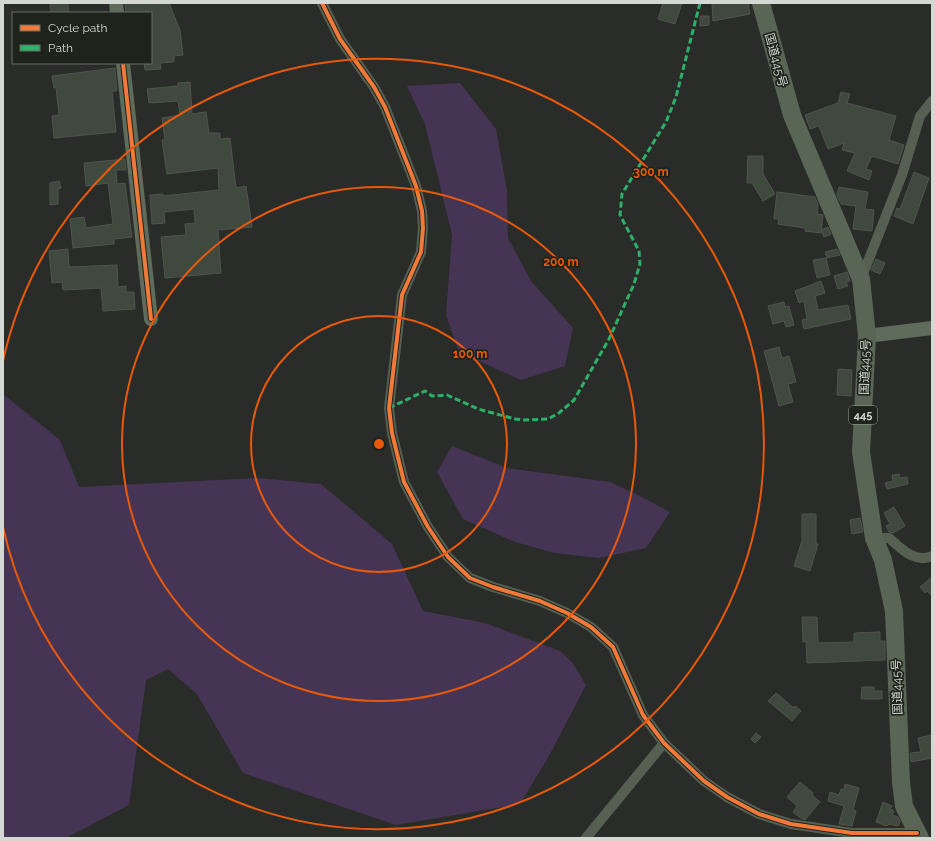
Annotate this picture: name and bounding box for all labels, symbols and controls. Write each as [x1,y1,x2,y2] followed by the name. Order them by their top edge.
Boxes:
[12,12,152,64] legend
[48,21,107,35] text: Cycle path
[762,31,790,89] street label: 国道445号
[48,41,73,55] text: Path
[633,165,669,179] text: 300 m
[543,255,579,269] text: 200 m
[857,339,873,395] street label: 国道445号
[453,347,487,361] text: 100 m
[849,406,877,424] road number: 445
[372,437,386,451] centre of rings
[889,659,905,715] street label: 国道445号

